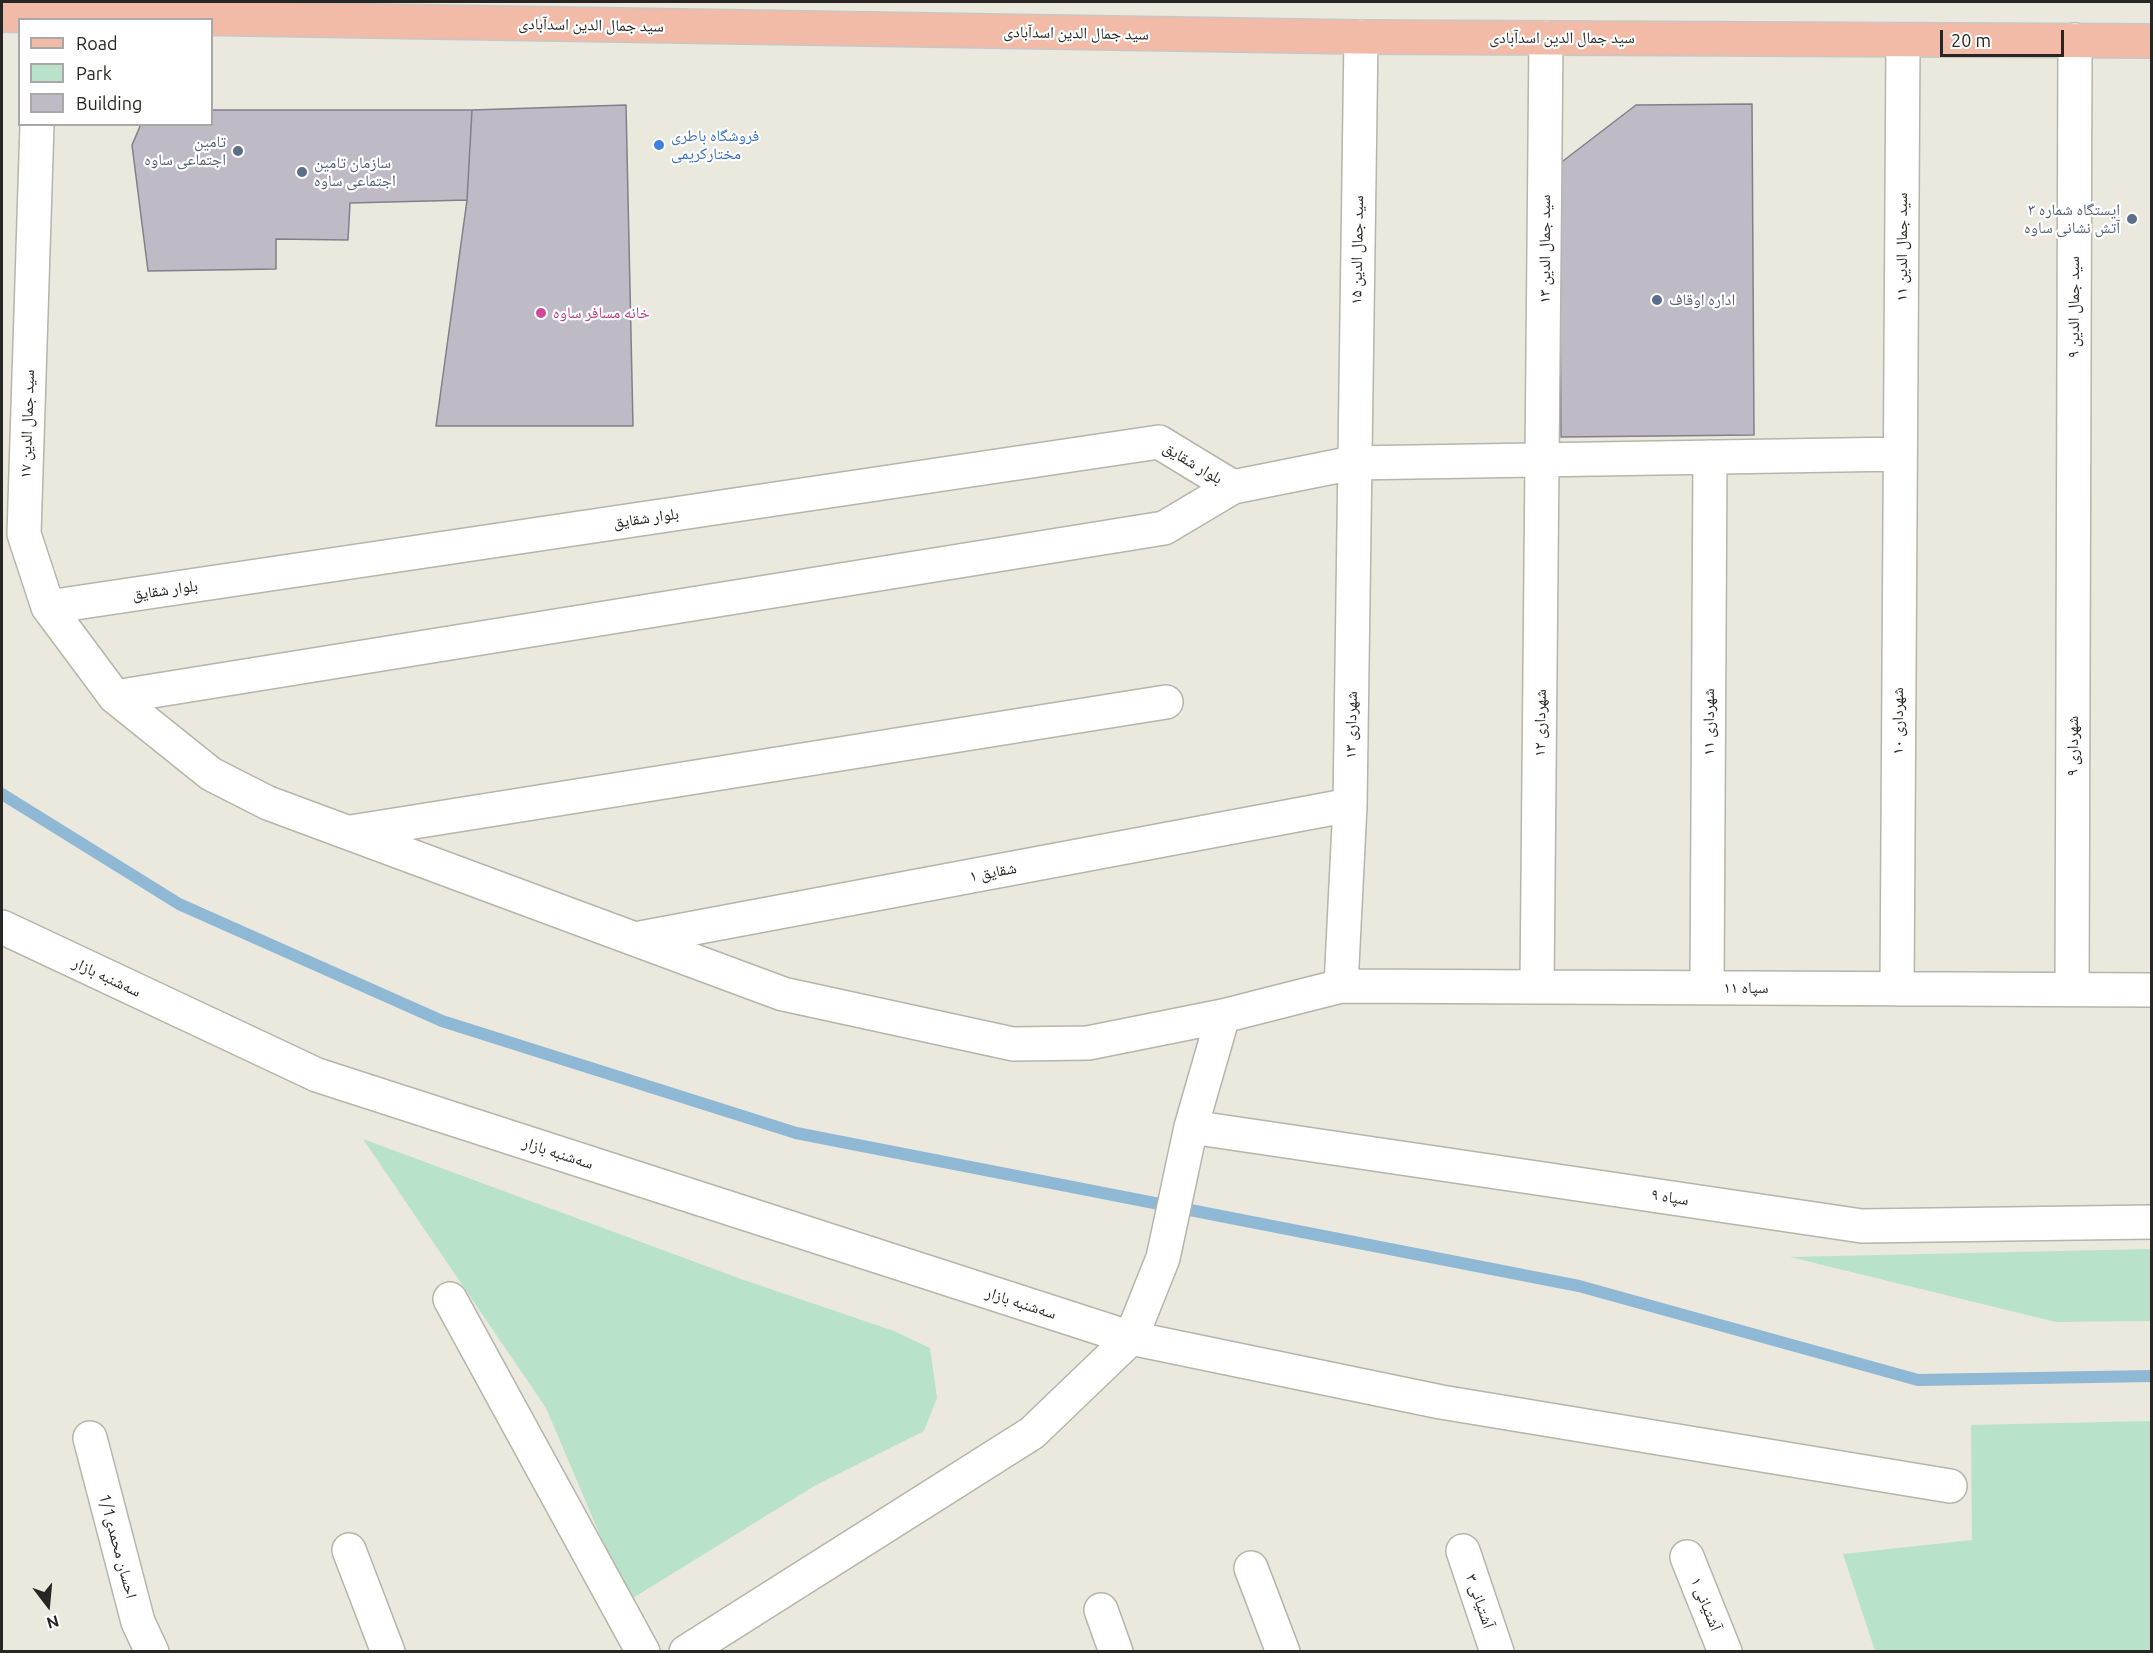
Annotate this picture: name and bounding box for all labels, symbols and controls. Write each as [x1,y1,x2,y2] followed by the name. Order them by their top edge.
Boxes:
[518,14,664,36] street label: سید جمال الدین اسدآبادی
[18,18,213,126] legend
[1943,18,2068,56] scale bar
[1003,22,1149,44] street label: سید جمال الدین اسدآبادی
[1489,28,1635,48] street label: سید جمال الدین اسدآبادی
[1951,30,1991,50] text: 20 m
[76,33,118,53] text: Road
[76,63,112,83] text: Park
[76,93,142,113] text: Building
[671,126,759,164] place label: فروشگاه باطری مختارکریمی
[144,132,226,170] place label: تامین اجتماعی ساوه
[652,138,666,152] marker: فروشگاه باطری مختارکریمی
[231,144,245,158] marker: تامین اجتماعی ساوه
[314,153,396,191] place label: سازمان تامین اجتماعی ساوه
[295,165,309,179] marker: سازمان تامین اجتماعی ساوه
[1892,192,1912,302] street label: سید جمال الدین ۱۱
[1535,194,1555,304] street label: سید جمال الدین ۱۳
[1346,195,1368,305] street label: سید جمال الدین ۱۵
[2024,200,2120,238] place label: ایستگاه شماره ۳ آتش نشانی ساوه
[2125,212,2139,226] marker: ایستگاه شماره ۳ آتش نشانی ساوه
[2064,256,2084,358] street label: سید جمال الدین ۹
[1669,290,1735,310] place label: اداره اوقاف
[1650,293,1664,307] marker: اداره اوقاف
[553,303,650,323] place label: خانه مسافر ساوه
[534,306,548,320] marker: خانه مسافر ساوه
[16,369,38,479] street label: سید جمال الدین ۱۷
[1160,438,1226,488] street label: بلوار شقایق
[612,504,680,532] street label: بلوار شقایق
[131,576,199,604] street label: بلوار شقایق
[1888,687,1908,755] street label: شهرداری ۱۰
[1699,688,1719,756] street label: شهرداری ۱۱
[1530,689,1550,757] street label: شهرداری ۱۲
[1341,691,1361,759] street label: شهرداری ۱۳
[2063,716,2083,776] street label: شهرداری ۹
[968,858,1018,886] street label: شقایق ۱
[70,953,144,1001] street label: سه‌شنبه بازار
[1724,978,1768,998] street label: سپاه ۱۱
[520,1133,596,1173] street label: سه‌شنبه بازار
[1650,1185,1690,1209] street label: سپاه ۹
[983,1283,1059,1323] street label: سه‌شنبه بازار
[95,1492,141,1600] street label: احسان محمدی1/1
[1462,1571,1498,1631] street label: آشتیانی ۳
[1687,1574,1725,1634] street label: آشتیانی ۱
[18,1575,78,1635] north arrow
[45,1612,61,1633] text: N

